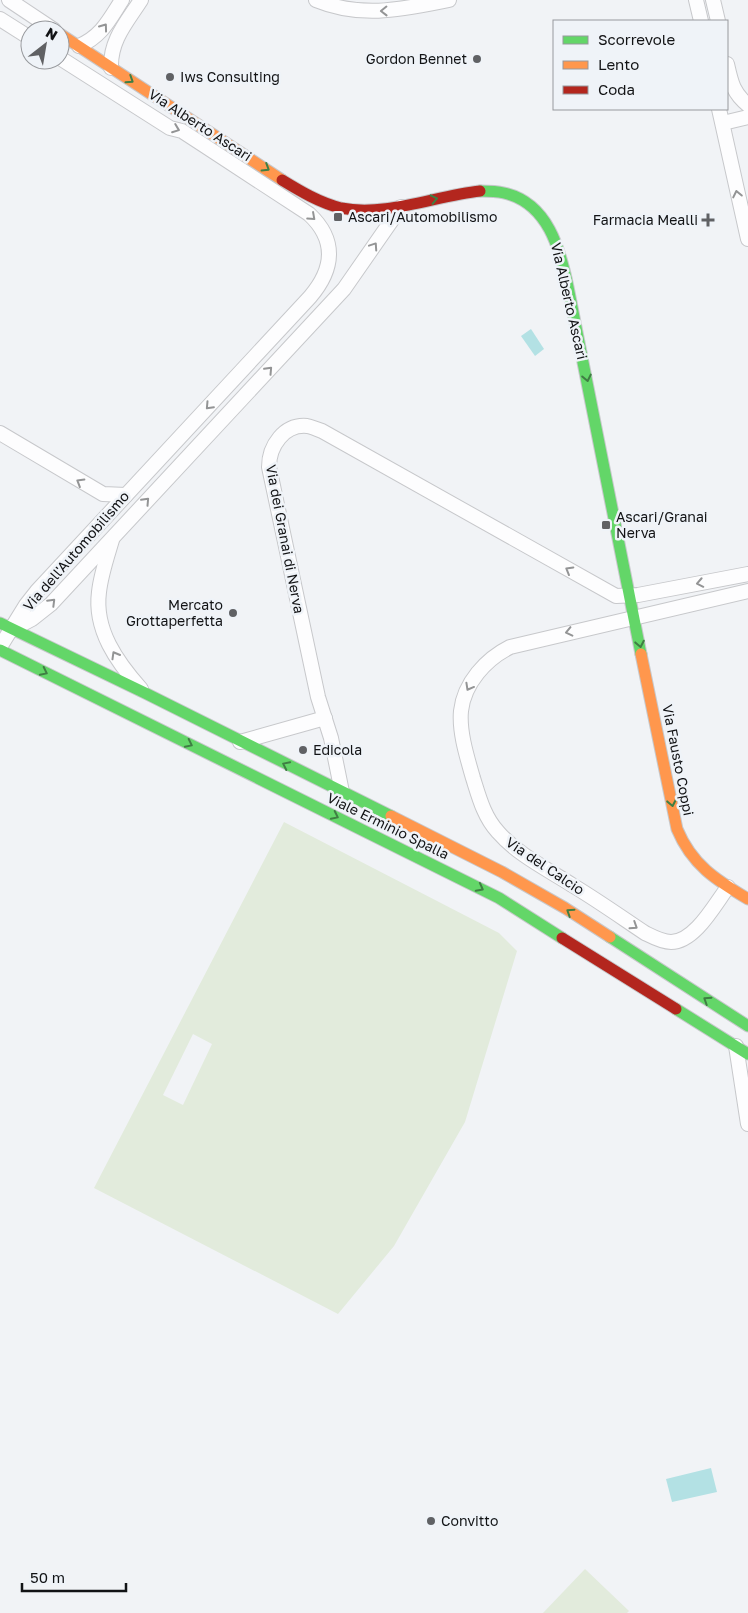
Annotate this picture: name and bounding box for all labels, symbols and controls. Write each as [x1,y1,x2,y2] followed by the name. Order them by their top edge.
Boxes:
[379,5,387,16] one-way arrow
[20,20,70,70] north arrow
[553,20,728,110] legend
[43,23,61,43] text: N
[98,24,106,33] one-way arrow
[598,30,675,48] text: Scorrevole
[366,50,467,67] place label: Gordon Bennet
[471,53,483,65] marker: Gordon Bennet
[598,55,639,73] text: Lento
[180,68,280,85] place label: Iws Consulting
[164,71,176,83] marker: Iws Consulting
[124,74,133,83] one-way arrow
[598,80,635,98] text: Coda
[145,85,255,164] street label: Via Alberto Ascari
[171,123,180,133] one-way arrow
[261,162,270,172] one-way arrow
[732,190,743,199] one-way arrow
[430,194,439,205] one-way arrow
[348,208,497,225] place label: Ascari/Automobilismo
[306,211,315,220] one-way arrow
[332,211,344,223] marker: Ascari/Automobilismo
[593,211,698,228] place label: Farmacia Mealli
[702,214,714,226] marker: Farmacia Mealli
[548,241,591,361] street label: Via Alberto Ascari
[368,243,378,252] one-way arrow
[263,366,272,375] one-way arrow
[581,373,592,382] one-way arrow
[206,400,215,409] one-way arrow
[263,463,308,615] street label: Via dei Granai di Nerva
[77,478,86,488] one-way arrow
[19,487,132,614] street label: Via dell'Automobilismo
[140,498,149,507] one-way arrow
[616,508,708,541] place label: Ascari/Granai Nerva
[600,519,612,531] marker: Ascari/Granai Nerva
[566,567,575,577] one-way arrow
[696,578,705,588] one-way arrow
[126,596,223,629] place label: Mercato Grottaperfetta
[46,599,55,608] one-way arrow
[227,607,239,619] marker: Mercato Grottaperfetta
[565,626,574,637] one-way arrow
[634,640,644,649] one-way arrow
[111,652,121,661] one-way arrow
[39,666,48,676] one-way arrow
[465,682,475,691] one-way arrow
[659,703,698,817] street label: Via Fausto Coppi
[184,738,193,748] one-way arrow
[313,741,362,758] place label: Edicola
[297,744,309,756] marker: Edicola
[283,761,292,771] one-way arrow
[324,789,452,863] street label: Viale Erminio Spalla
[666,799,677,808] one-way arrow
[330,810,339,820] one-way arrow
[503,833,588,898] street label: Via del Calcio
[475,882,484,892] one-way arrow
[567,909,576,918] one-way arrow
[629,920,638,929] one-way arrow
[703,997,712,1006] one-way arrow
[441,1512,498,1529] place label: Convitto
[425,1515,437,1527] marker: Convitto
[22,1560,126,1592] scale bar
[30,1568,65,1586] text: 50 m

